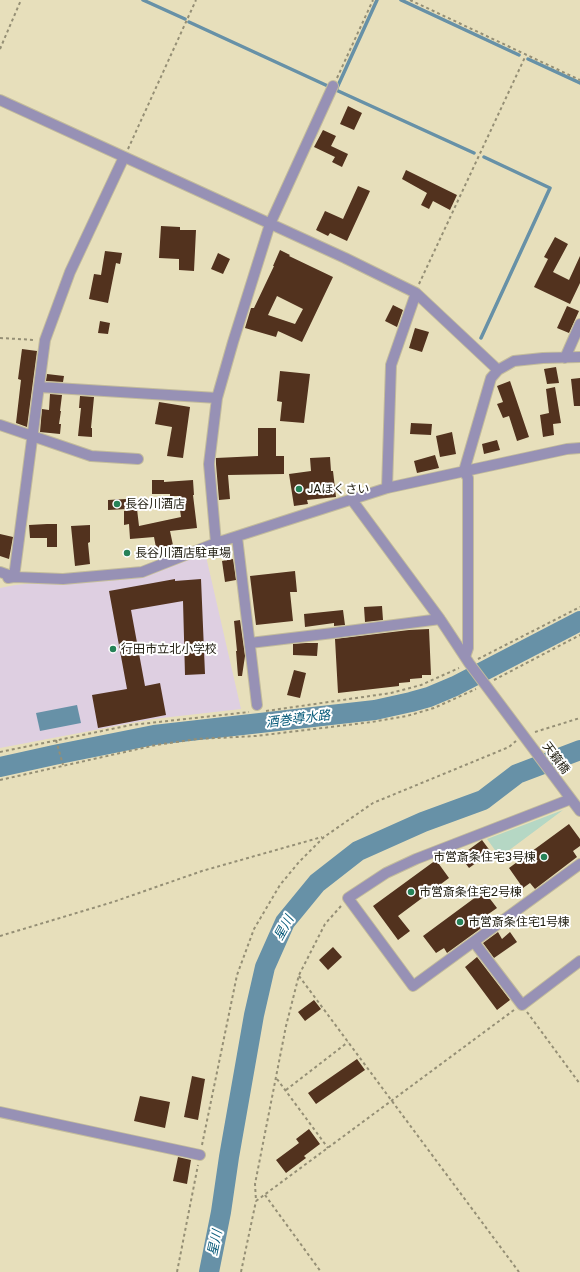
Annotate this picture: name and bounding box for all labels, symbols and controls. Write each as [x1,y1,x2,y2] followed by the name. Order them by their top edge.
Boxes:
[307,482,369,496] place label: JAほくさい
[294,484,304,494] marker: JAほくさい
[125,497,185,511] place label: 長谷川酒店
[112,499,122,509] marker: 長谷川酒店
[135,546,231,560] place label: 長谷川酒店駐車場
[122,548,132,558] marker: 長谷川酒店駐車場
[121,642,217,656] place label: 行田市立北小学校
[108,644,118,654] marker: 行田市立北小学校
[265,707,331,731] water label: 酒巻導水路
[539,739,573,777] street label: 天籟橋
[433,850,536,864] place label: 市営斎条住宅3号棟
[539,852,549,862] marker: 市営斎条住宅3号棟
[419,885,522,899] place label: 市営斎条住宅2号棟
[406,887,416,897] marker: 市営斎条住宅2号棟
[271,913,297,943] water label: 星川
[468,915,570,929] place label: 市営斎条住宅1号棟
[455,917,465,927] marker: 市営斎条住宅1号棟
[205,1229,225,1257] water label: 星川

